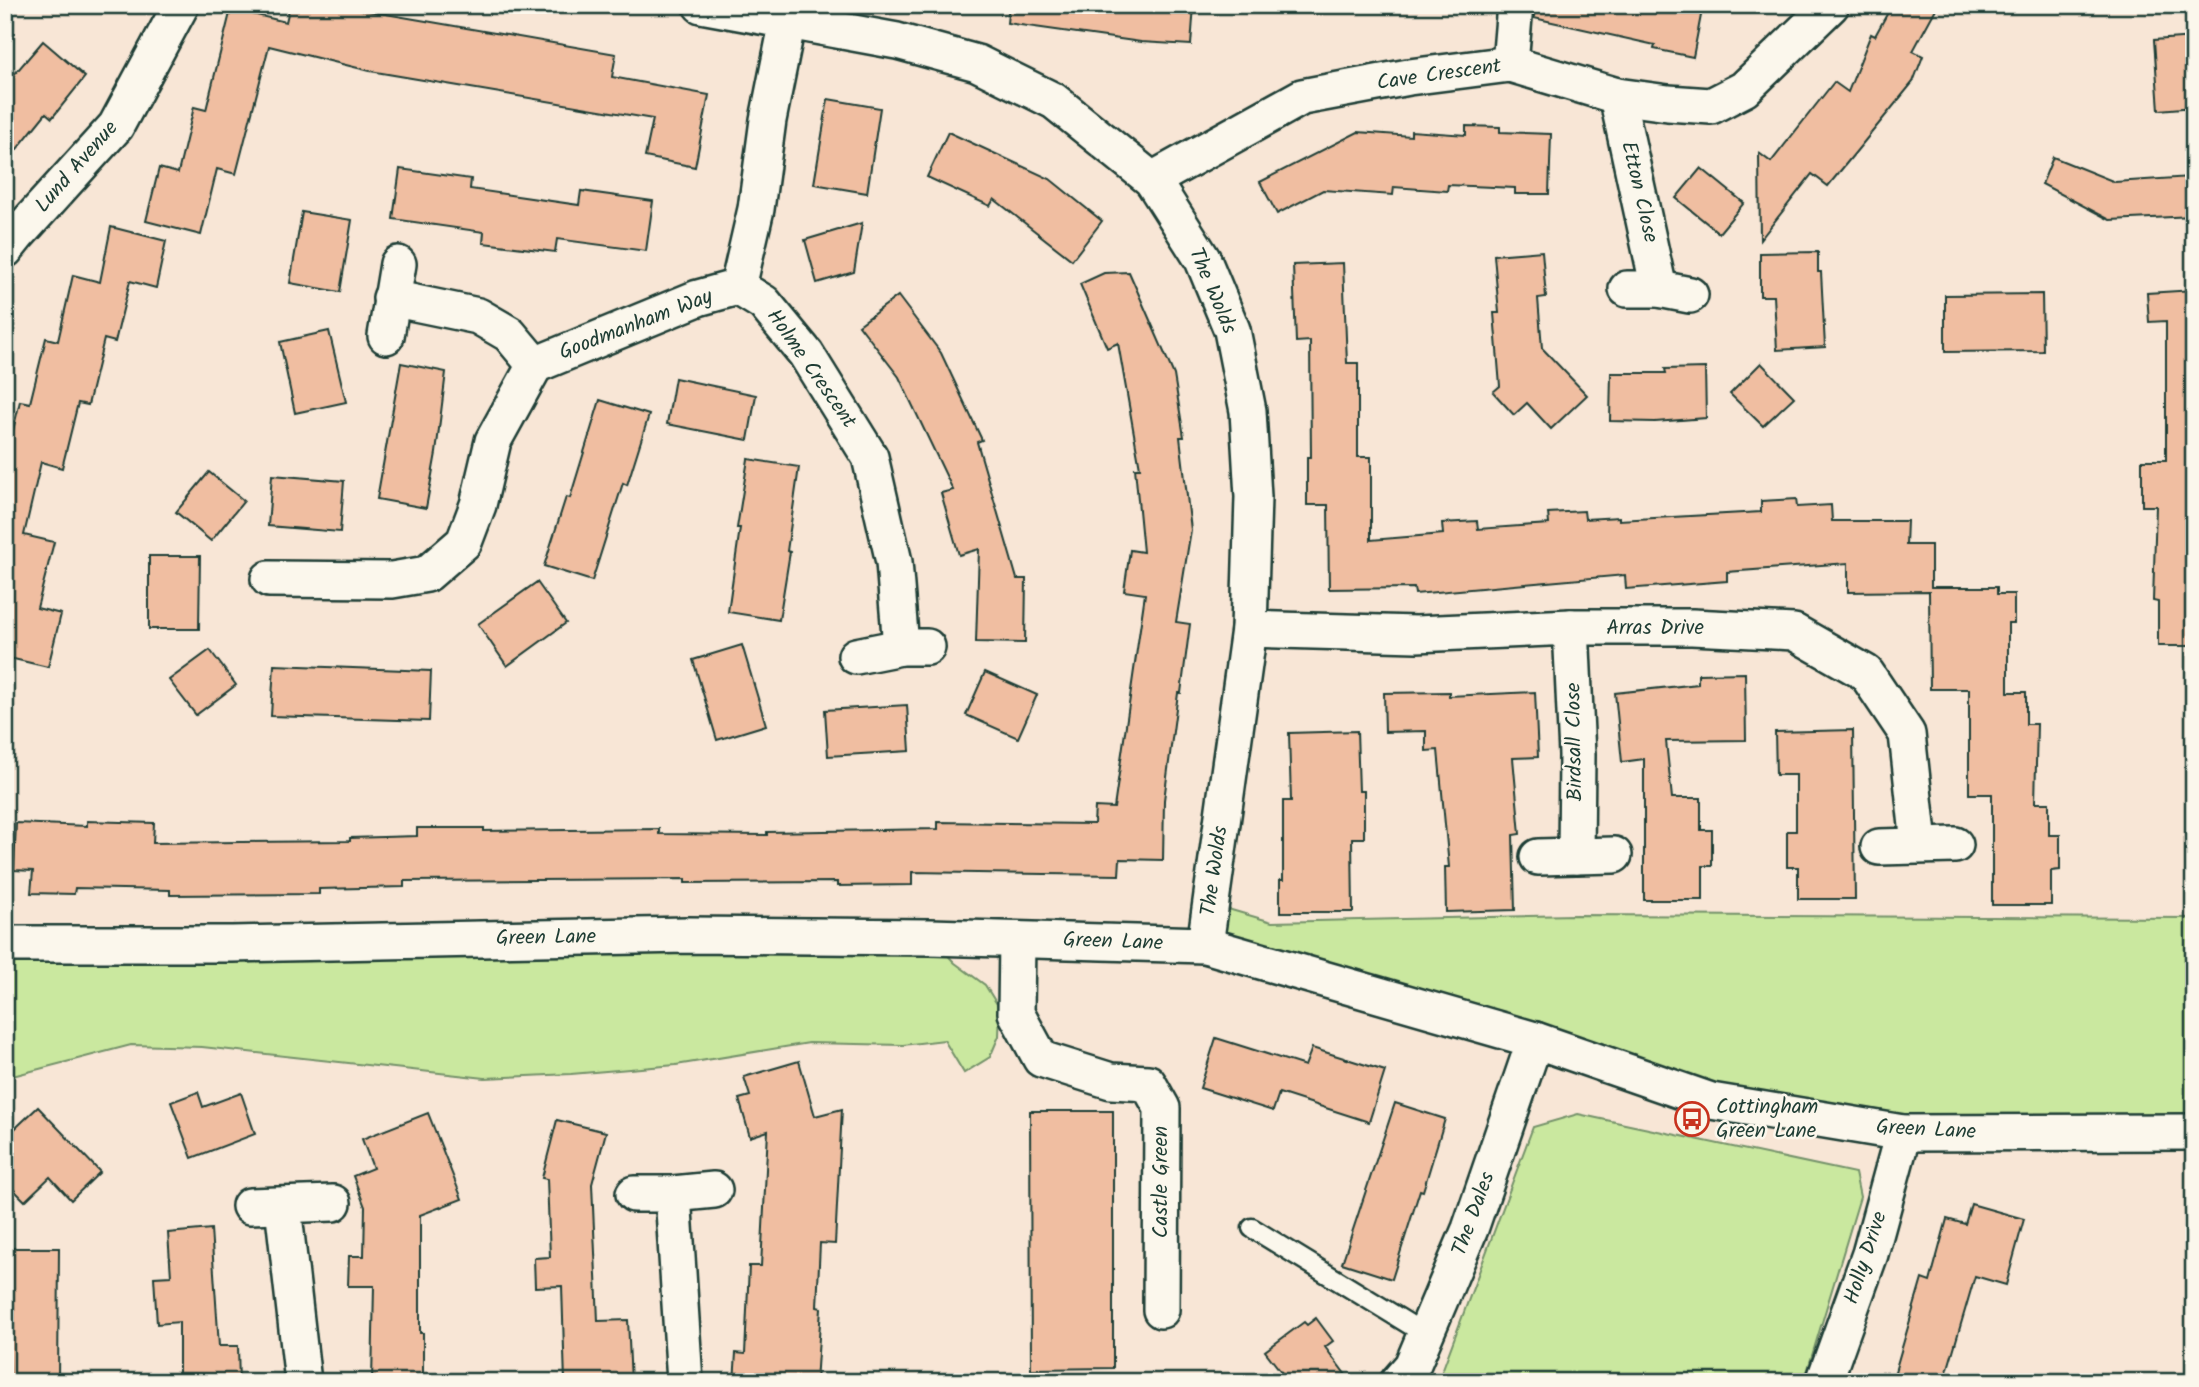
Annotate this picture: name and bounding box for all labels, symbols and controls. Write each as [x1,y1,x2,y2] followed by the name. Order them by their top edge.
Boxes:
[1375,50,1504,100] street label: Cave Crescent
[27,113,127,221] street label: Lund Avenue
[1611,138,1667,247] street label: Etton Close
[1179,243,1245,339] street label: The Wolds
[554,280,718,370] street label: Goodmanham Way
[758,302,865,436] street label: Holme Crescent
[1606,612,1704,645] street label: Arras Drive
[1557,682,1593,802] street label: Birdsall Close
[1192,824,1238,918] street label: The Wolds
[496,921,597,955] street label: Green Lane
[1062,924,1164,960] street label: Green Lane
[1716,1091,1818,1148] place label: Cottingham Green Lane
[1673,1100,1711,1138] bus stop icon: Cottingham Green Lane
[1875,1111,1977,1149] street label: Green Lane
[1145,1126,1178,1238] street label: Castle Green
[1444,1167,1504,1261] street label: The Dales
[1835,1207,1897,1309] street label: Holly Drive

